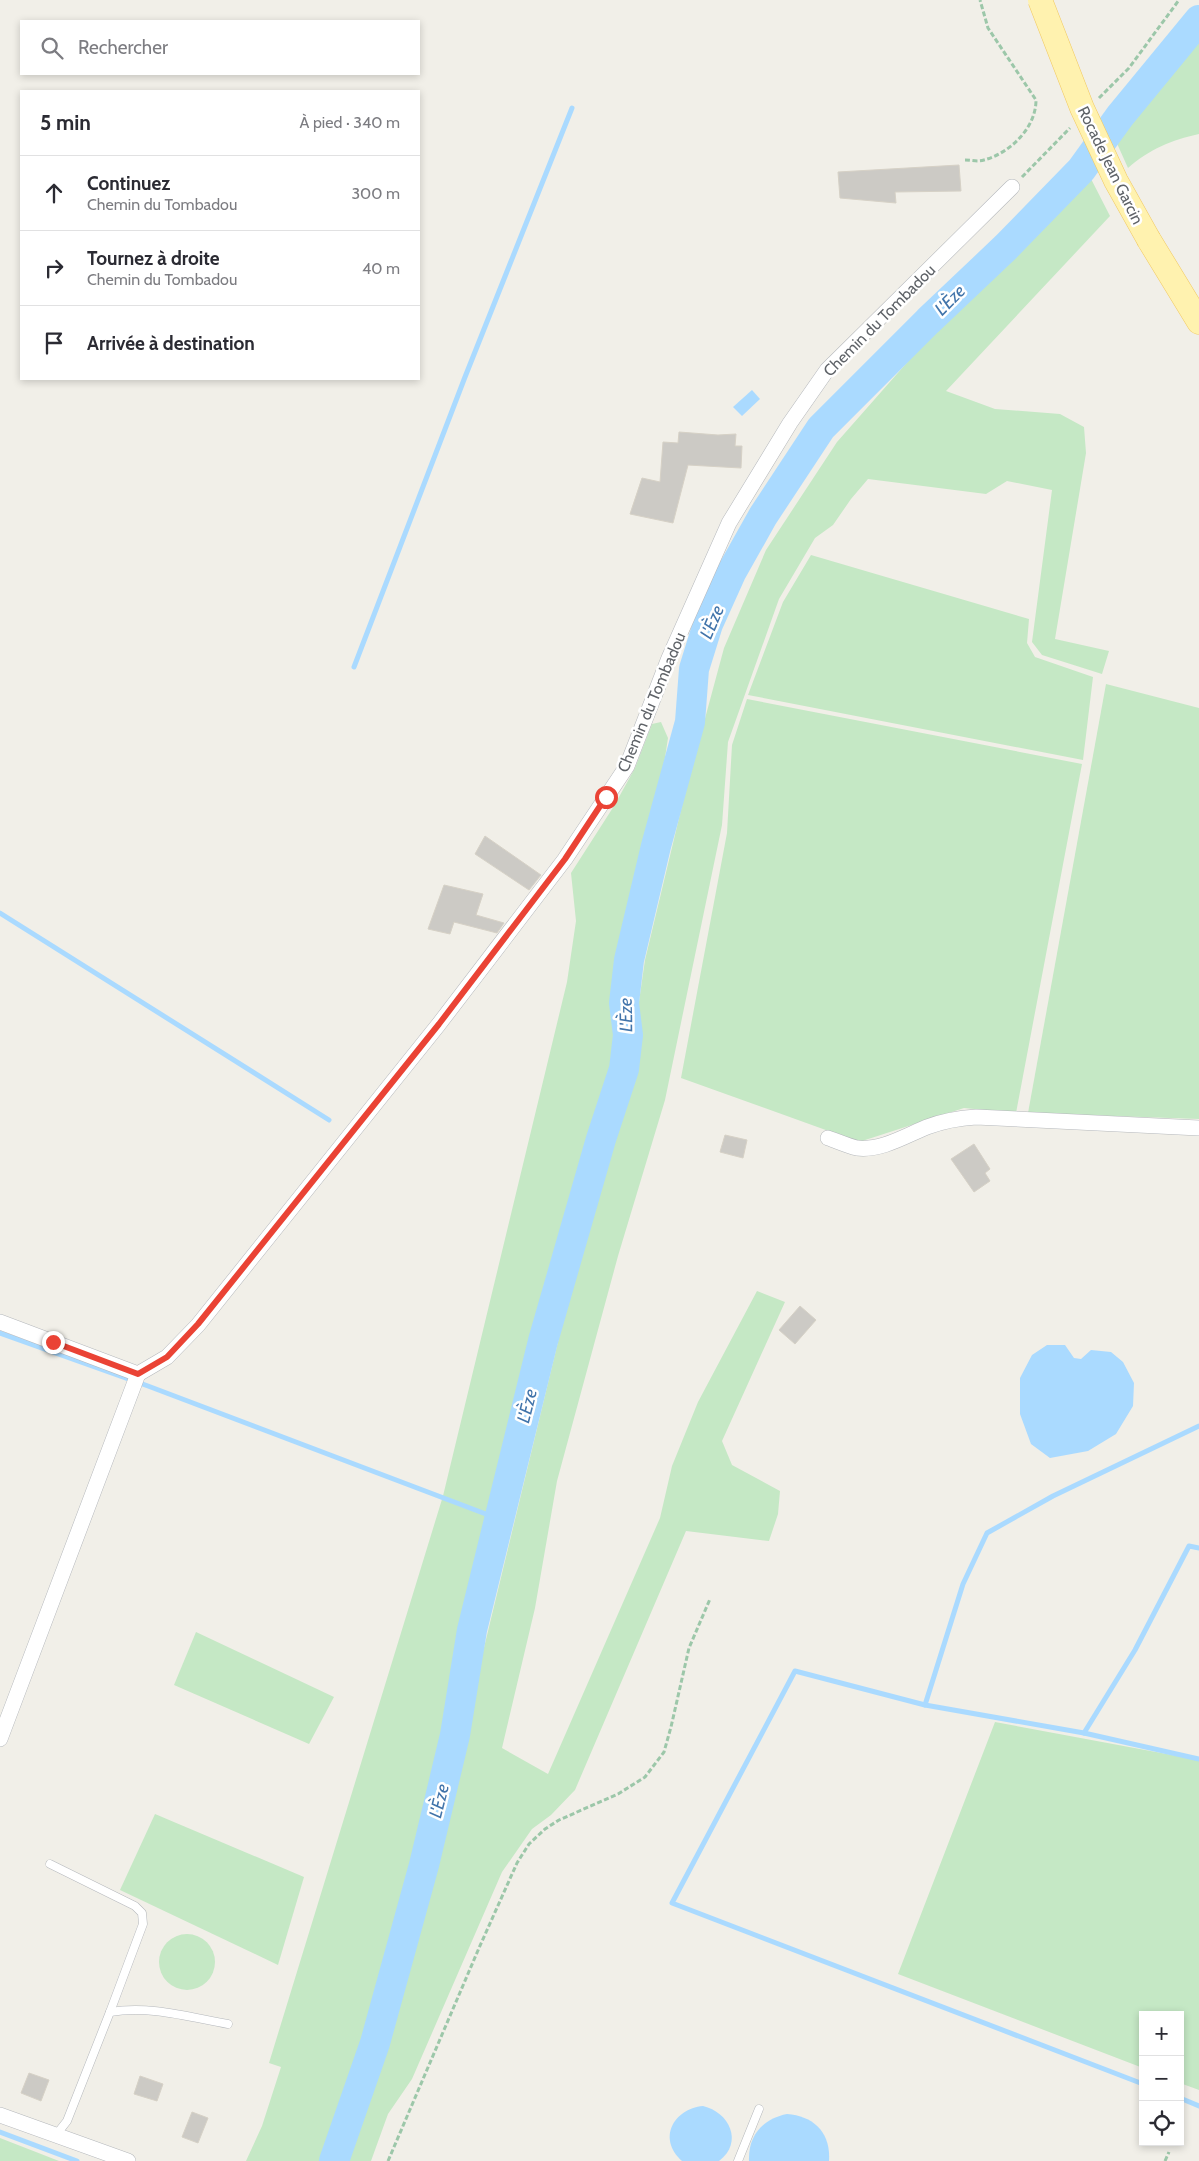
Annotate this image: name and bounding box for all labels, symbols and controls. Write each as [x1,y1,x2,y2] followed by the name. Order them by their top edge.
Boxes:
[20,20,420,75] search box
[38,34,66,62] icon: search
[78,36,168,59] text: Rechercher
[1074,103,1147,227] street label: Rocade Jean Garcin
[40,110,91,135] text: 5 min
[299,113,400,132] text: À pied · 340 m
[87,172,170,195] text: Continuez
[40,179,68,207] icon: ahead
[351,184,400,203] text: 300 m
[87,195,237,214] text: Chemin du Tombadou
[87,247,220,270] text: Tournez à droite
[40,254,68,282] icon: right
[362,259,400,278] text: 40 m
[820,261,939,380] street label: Chemin du Tombadou
[87,270,237,289] text: Chemin du Tombadou
[929,279,970,320] water label: L'Èze
[40,329,68,357] icon: arrive
[87,332,255,355] text: Arrivée à destination
[694,601,729,642] water label: L'Èze
[613,629,690,775] street label: Chemin du Tombadou
[595,786,618,809] route start
[614,998,637,1032] water label: L'Èze
[42,1331,65,1354] route end
[511,1386,542,1425] water label: L'Èze
[423,1781,454,1820] water label: L'Èze
[1139,2011,1184,2146] map controls
[1139,2011,1184,2056] button: +
[1139,2056,1184,2101] button: −
[1139,2101,1184,2146] button: locate

